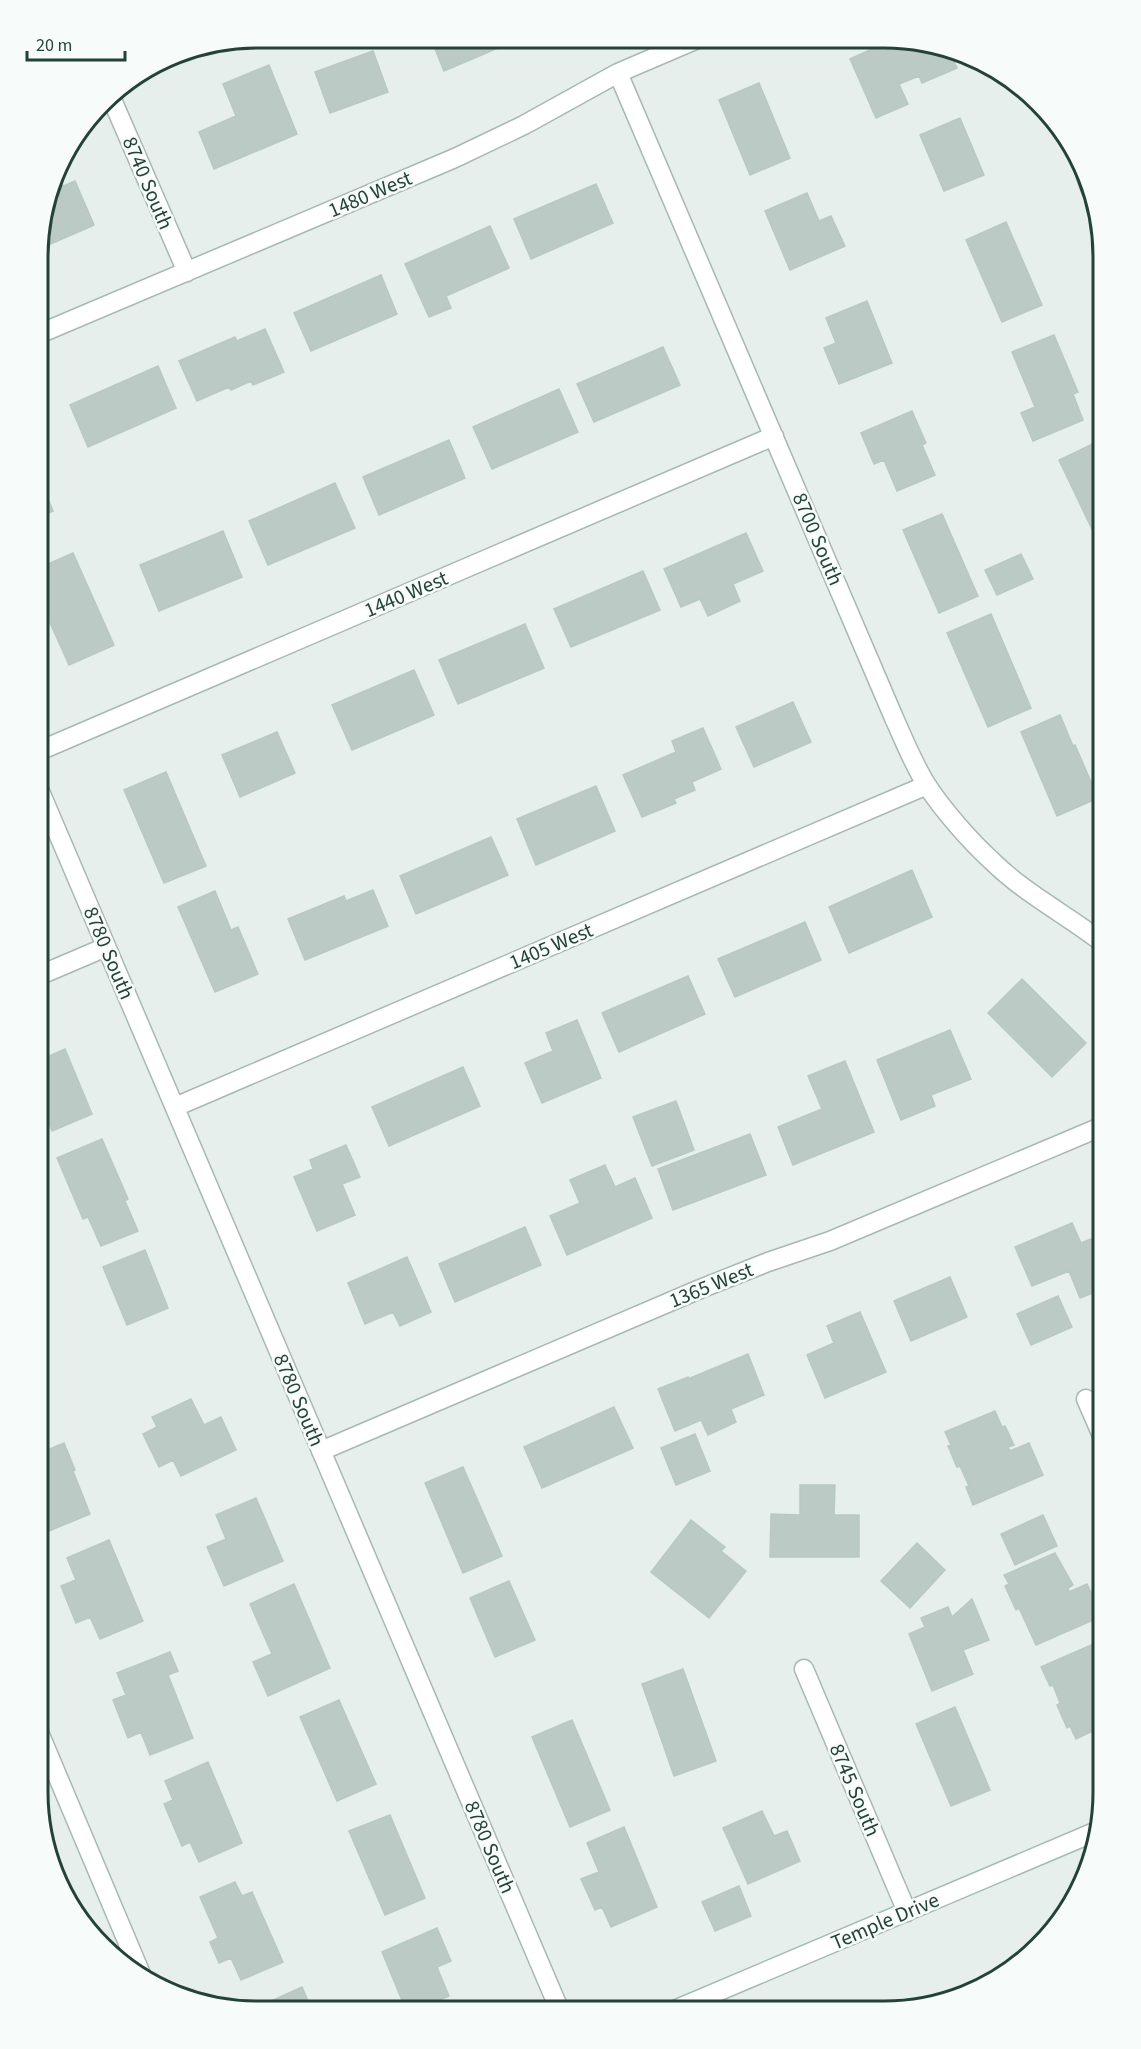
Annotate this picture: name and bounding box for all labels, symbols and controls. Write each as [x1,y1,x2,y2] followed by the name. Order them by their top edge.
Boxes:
[27,24,124,62] scale bar
[36,33,72,58] text: 20 m
[115,132,181,234] street label: 8740 South
[323,163,417,225] street label: 1480 West
[785,488,851,590] street label: 8700 South
[359,563,453,625] street label: 1440 West
[76,902,142,1004] street label: 8780 South
[504,915,598,977] street label: 1405 West
[664,1255,758,1315] street label: 1365 West
[266,1349,332,1451] street label: 8780 South
[822,1739,888,1841] street label: 8745 South
[457,1796,523,1898] street label: 8780 South
[826,1885,944,1957] street label: Temple Drive

